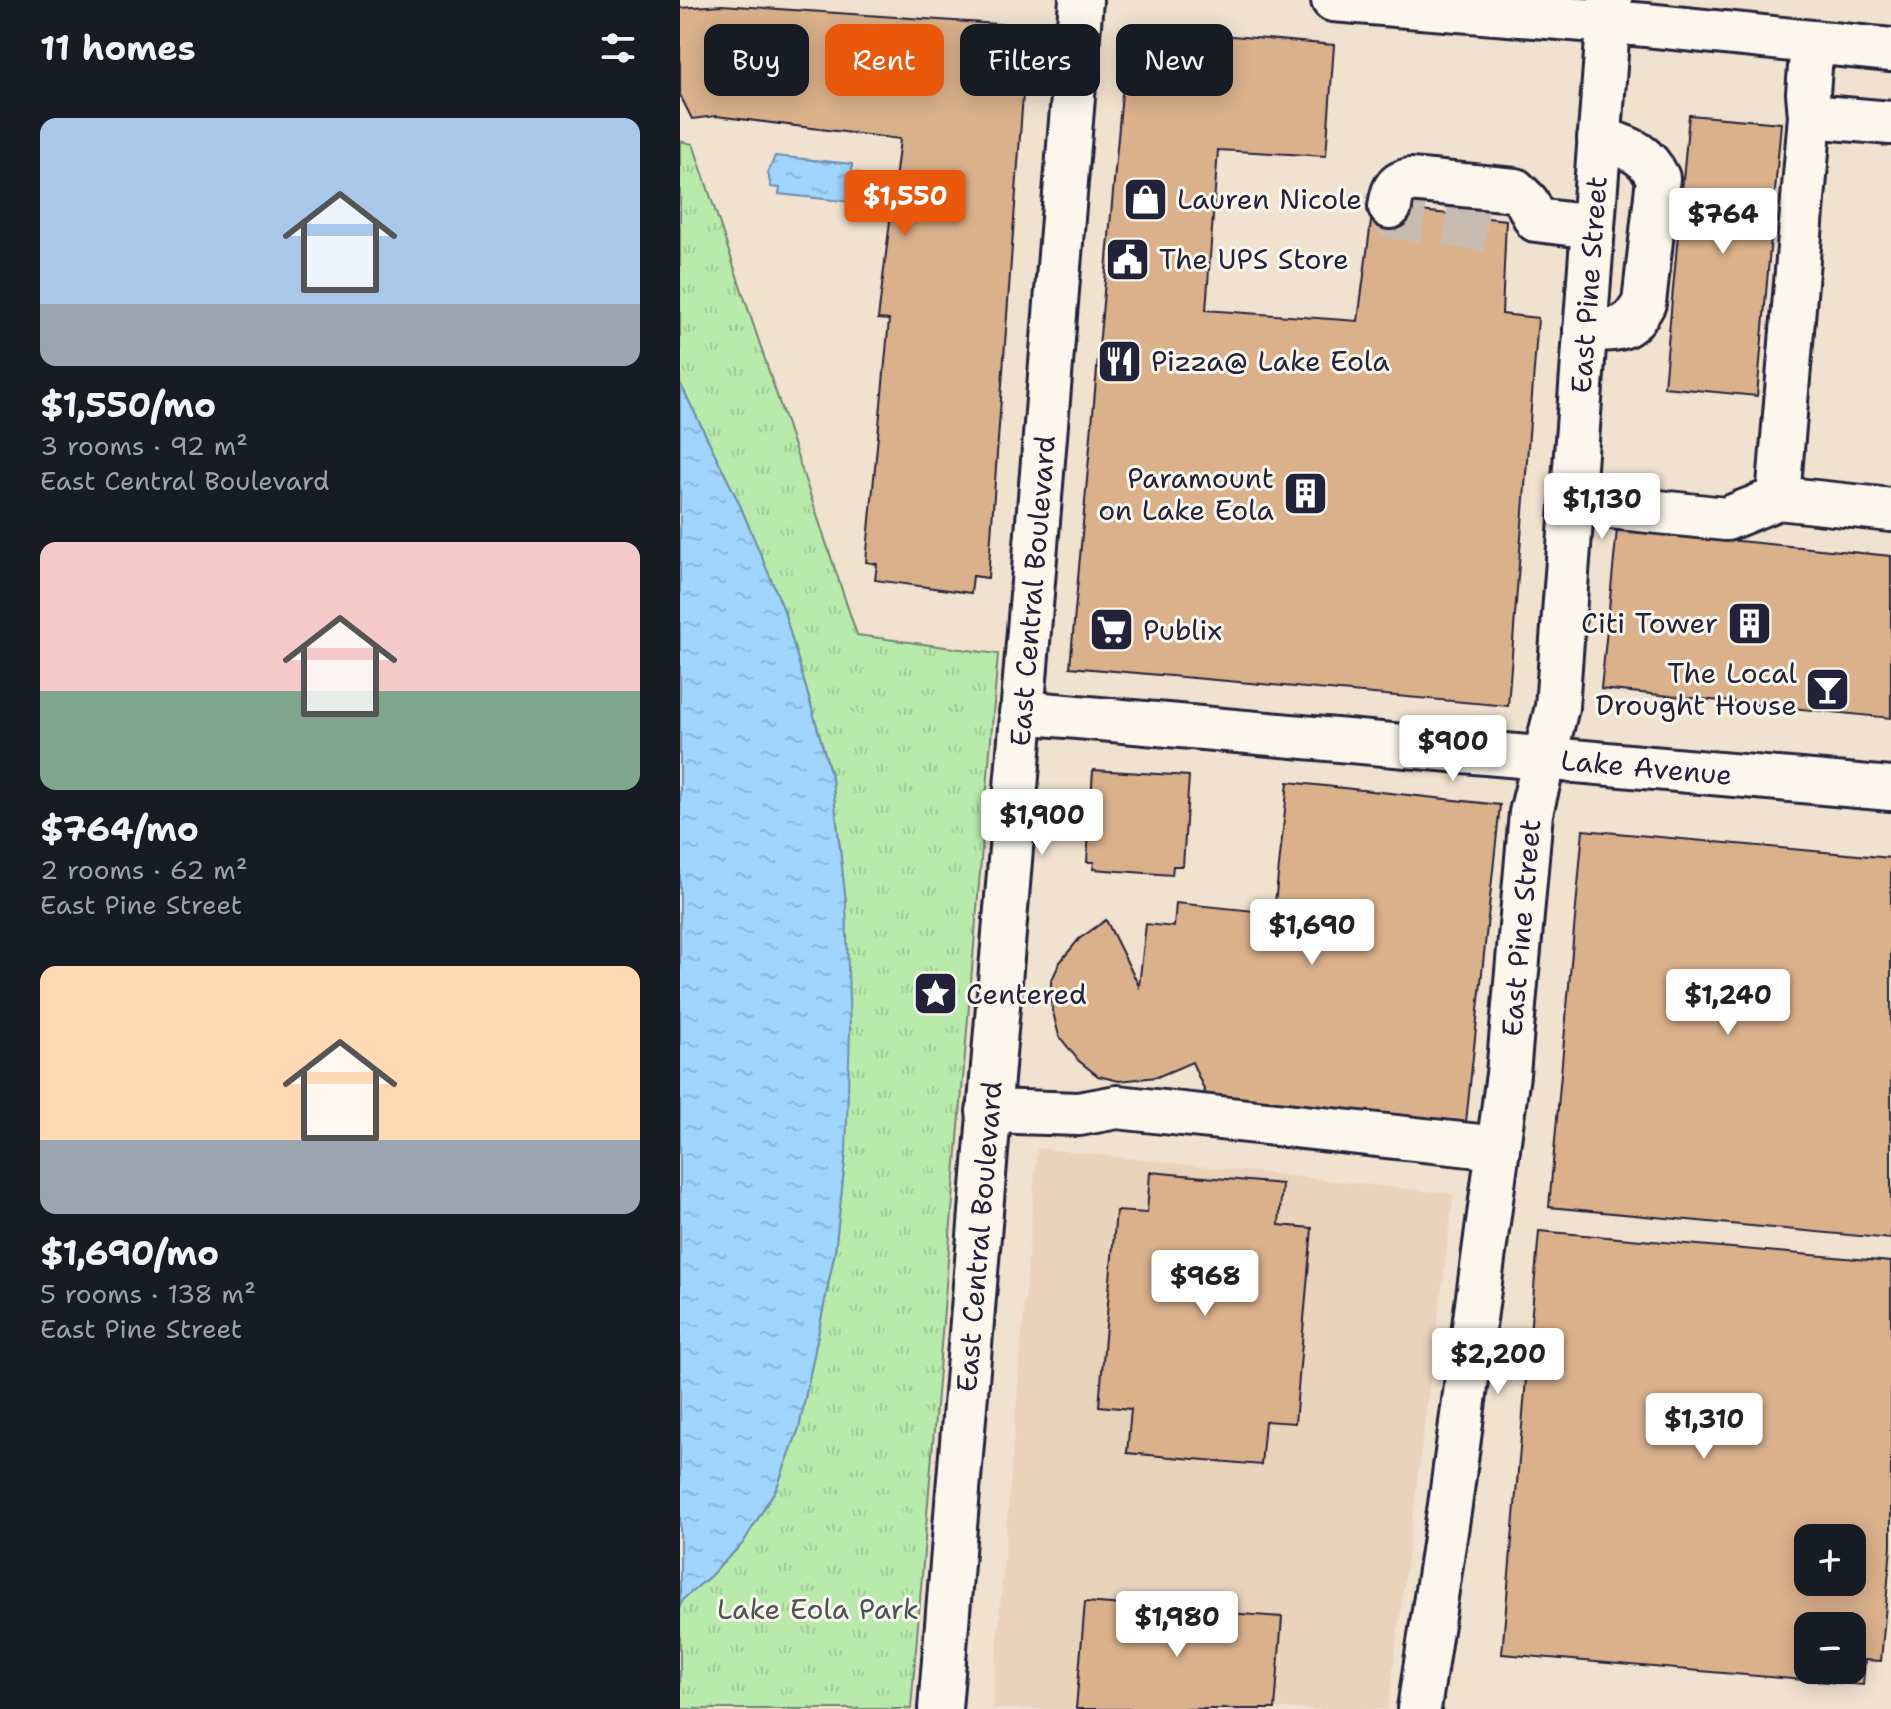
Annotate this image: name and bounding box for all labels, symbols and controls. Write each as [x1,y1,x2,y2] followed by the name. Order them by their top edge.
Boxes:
[704,24,809,96] chip: Buy
[825,24,944,96] chip: Rent
[960,24,1100,96] chip: Filters
[1116,24,1233,96] chip: New
[40,25,196,71] text: 11 homes
[596,26,640,70] icon: filters
[268,170,412,314] icon: home
[840,170,970,238] pin: $1,550
[1562,174,1616,395] street label: East Pine Street
[1122,175,1170,223] shop icon: Lauren Nicole
[862,178,948,213] text: $1,550
[1177,180,1362,218] place label: Lauren Nicole
[1676,188,1770,256] pin: $764
[1687,196,1759,231] text: $764
[1104,235,1152,283] public building icon: The UPS Store
[1159,240,1349,278] place label: The UPS Store
[1096,337,1144,385] restaurant icon: Pizza@ Lake Eola
[1151,342,1390,380] place label: Pizza@ Lake Eola
[40,382,216,428] text: $1,550/mo
[40,428,248,463] text: 3 rooms · 92 m²
[1000,434,1064,748] street label: East Central Boulevard
[1098,459,1274,529] place label: Paramount on Lake Eola
[40,463,329,498] text: East Central Boulevard
[1281,470,1329,518] building icon: Paramount on Lake Eola
[1537,473,1667,541] pin: $1,130
[1562,481,1642,516] text: $1,130
[268,594,412,738] icon: home
[1725,599,1773,647] building icon: Citi Tower
[1581,604,1718,642] place label: Citi Tower
[1088,606,1136,654] supermarket icon: Publix
[1143,611,1222,649] place label: Publix
[1596,654,1798,724] place label: The Local Drought House
[1804,665,1852,713] bar icon: The Local Drought House
[1406,715,1500,783] pin: $900
[1417,723,1489,758] text: $900
[1559,741,1734,794] street label: Lake Avenue
[977,789,1107,857] pin: $1,900
[999,797,1085,832] text: $1,900
[40,806,199,852] text: $764/mo
[1492,818,1549,1038] street label: East Pine Street
[40,852,248,887] text: 2 rooms · 62 m²
[40,887,242,922] text: East Pine Street
[1247,899,1377,967] pin: $1,690
[1268,907,1356,942] text: $1,690
[1663,969,1793,1037] pin: $1,240
[911,970,959,1018] place icon: Centered
[966,975,1087,1013] place label: Centered
[1684,977,1772,1012] text: $1,240
[268,1018,412,1162] icon: home
[947,1080,1011,1394] street label: East Central Boulevard
[40,1230,219,1276] text: $1,690/mo
[1158,1250,1252,1318] pin: $968
[1169,1258,1241,1293] text: $968
[40,1276,256,1311] text: 5 rooms · 138 m²
[40,1311,242,1346] text: East Pine Street
[1433,1328,1563,1396] pin: $2,200
[1450,1336,1546,1371] text: $2,200
[1639,1393,1769,1461] pin: $1,310
[1664,1401,1744,1436] text: $1,310
[1794,1524,1866,1684] map controls
[1794,1524,1866,1596] button: +
[717,1590,919,1628] park label: Lake Eola Park
[1112,1591,1242,1659] pin: $1,980
[1134,1599,1220,1634] text: $1,980
[1794,1612,1866,1684] button: −

